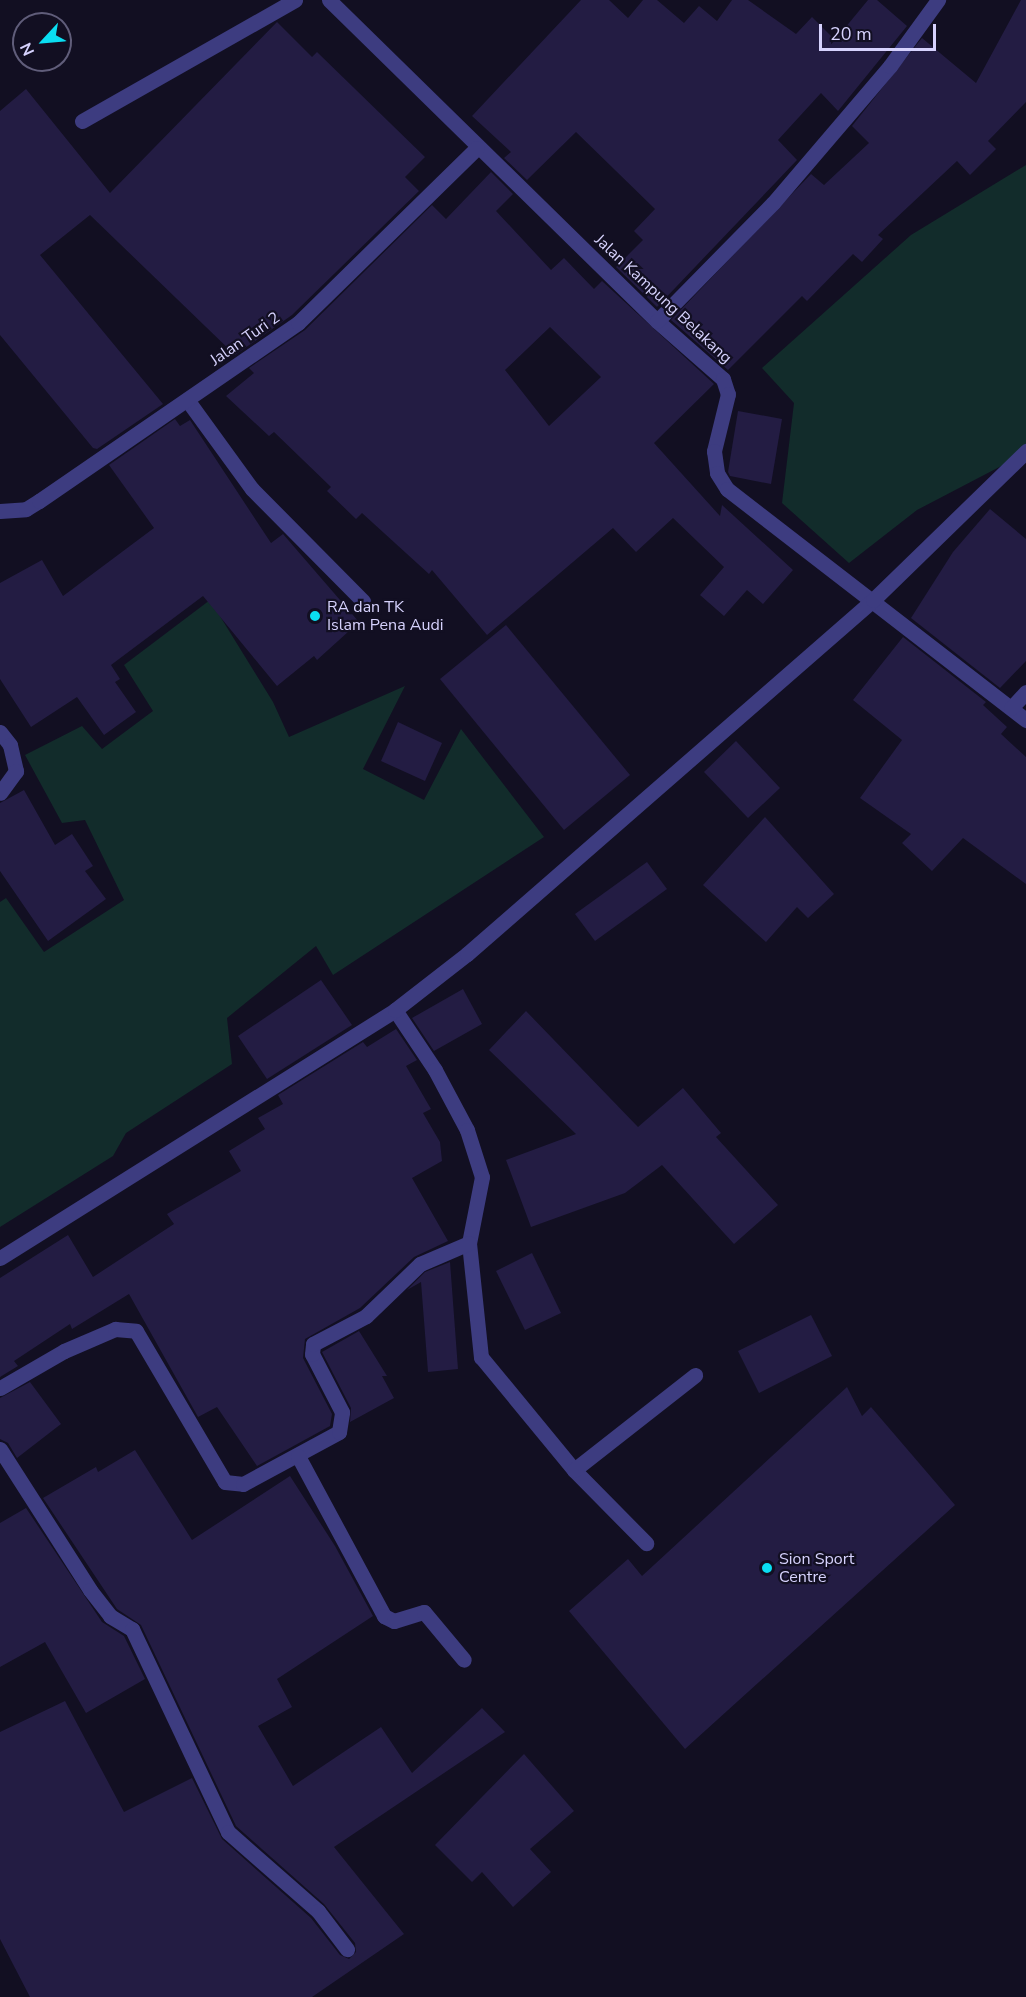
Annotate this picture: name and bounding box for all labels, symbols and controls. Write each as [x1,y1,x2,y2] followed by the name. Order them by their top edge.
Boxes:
[12,12,72,72] north arrow
[822,12,939,50] scale bar
[830,22,872,46] text: 20 m
[15,39,40,59] text: N
[590,230,736,368] street label: Jalan Kampung Belakang
[206,308,284,370] street label: Jalan Turi 2
[327,597,443,635] place label: RA dan TK Islam Pena Audi
[308,609,322,623] marker: RA dan TK Islam Pena Audi
[779,1549,854,1587] place label: Sion Sport Centre
[760,1561,774,1575] marker: Sion Sport Centre

